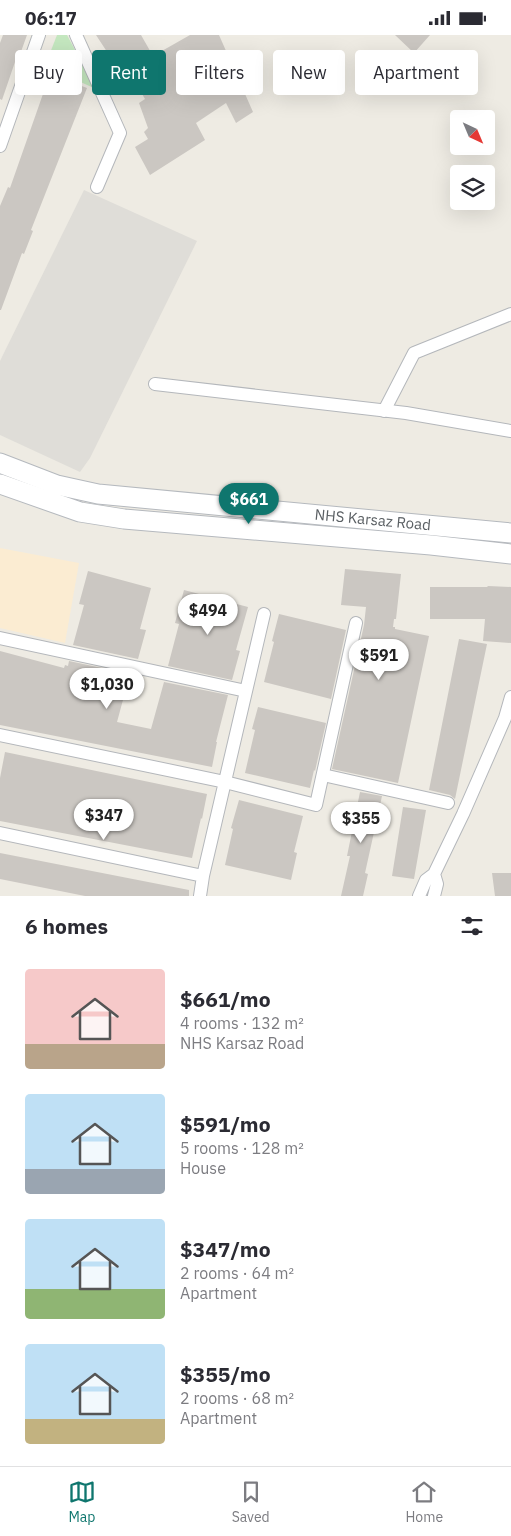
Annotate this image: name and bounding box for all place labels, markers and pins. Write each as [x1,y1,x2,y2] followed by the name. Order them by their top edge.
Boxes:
[219,483,279,525] pin: $661
[178,593,238,636] pin: $494
[349,639,409,681] pin: $591
[66,667,148,710] pin: $1,030
[74,799,134,841] pin: $347
[331,801,391,844] pin: $355

